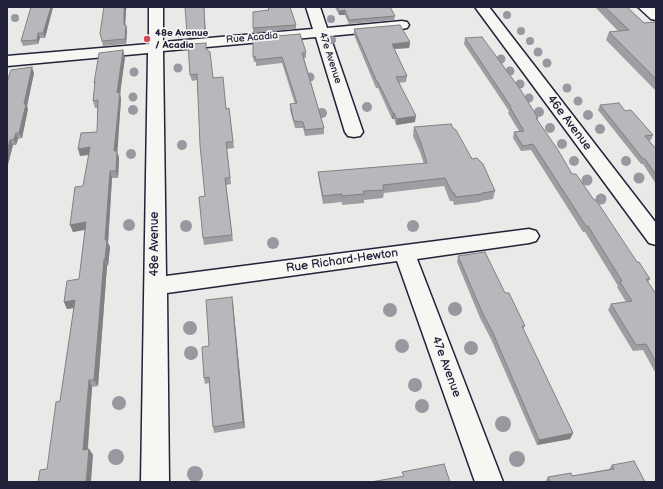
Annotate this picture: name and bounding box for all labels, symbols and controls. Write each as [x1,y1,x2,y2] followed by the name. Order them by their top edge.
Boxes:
[155,27,208,50] place label: 48e Avenue / Acadia
[226,30,278,46] street label: Rue Acadia
[316,31,344,85] street label: 47e Avenue
[142,34,152,44] marker: 48e Avenue / Acadia
[544,93,594,153] street label: 46e Avenue
[148,212,162,276] street label: 48e Avenue
[285,246,399,276] street label: Rue Richard-Hewton
[428,335,464,399] street label: 47e Avenue

